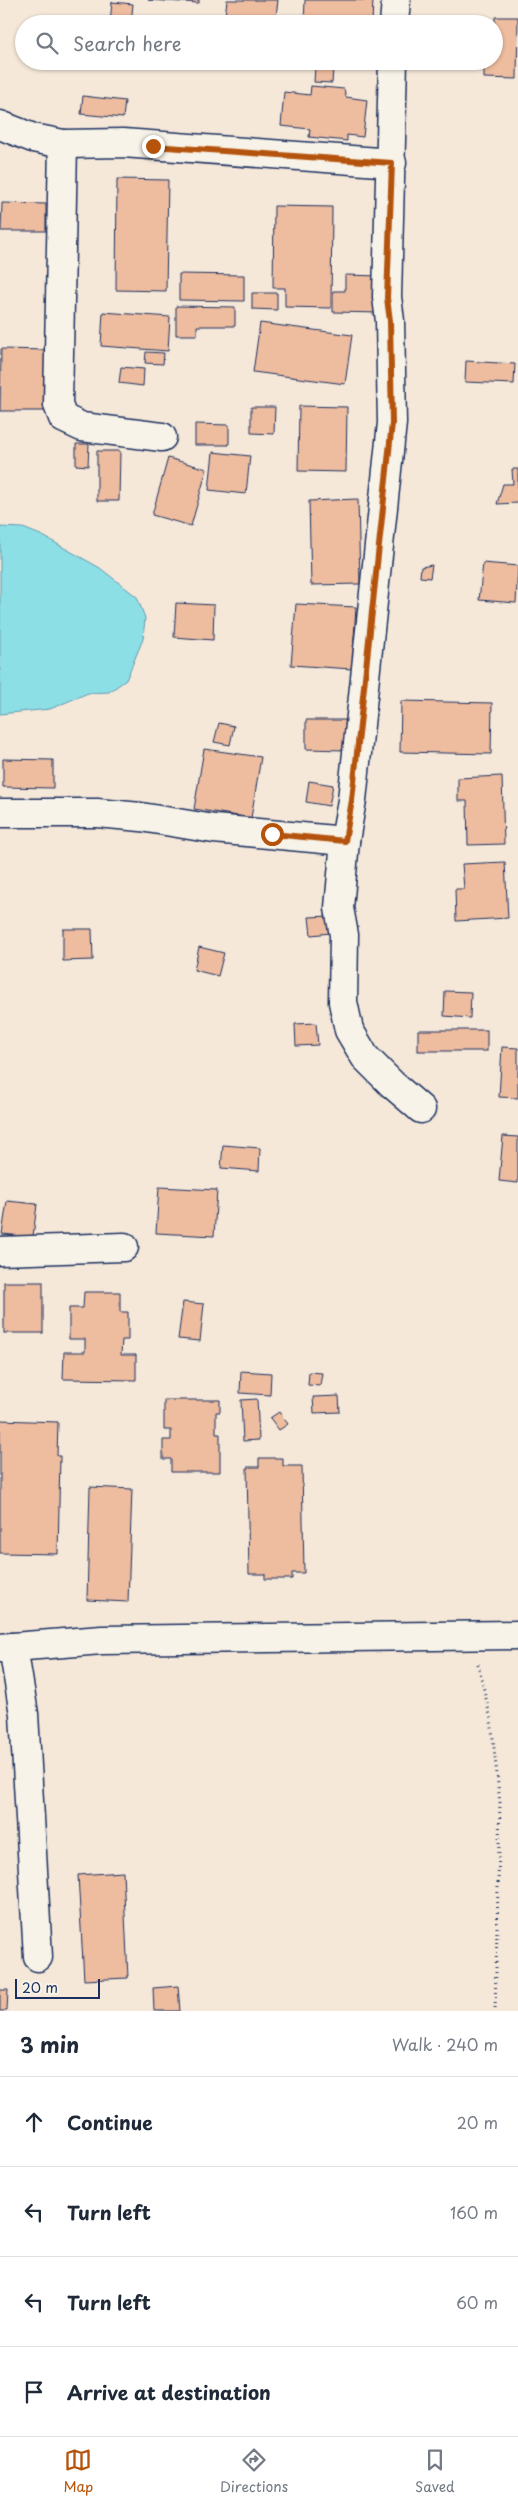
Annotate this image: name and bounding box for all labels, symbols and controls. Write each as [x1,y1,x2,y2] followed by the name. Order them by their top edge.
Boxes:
[15,15,503,70] search box
[33,29,61,57] icon: search
[73,29,182,57] text: Search here
[142,135,165,158] route end
[261,823,284,846] route start
[15,1976,100,1999] scale bar
[22,1977,58,1998] text: 20 m
[20,2028,79,2060] text: 3 min
[392,2032,498,2056] text: Walk · 240 m
[20,2108,48,2136] icon: ahead
[67,2108,153,2136] text: Continue
[457,2110,498,2134] text: 20 m
[20,2198,48,2226] icon: left
[67,2198,151,2226] text: Turn left
[450,2200,498,2224] text: 160 m
[20,2288,48,2316] icon: left
[67,2288,151,2316] text: Turn left
[456,2290,498,2314] text: 60 m
[20,2378,48,2406] icon: arrive
[67,2378,271,2406] text: Arrive at destination
[63,2446,93,2497] tab: Map
[220,2446,288,2497] tab: Directions
[415,2446,455,2497] tab: Saved

